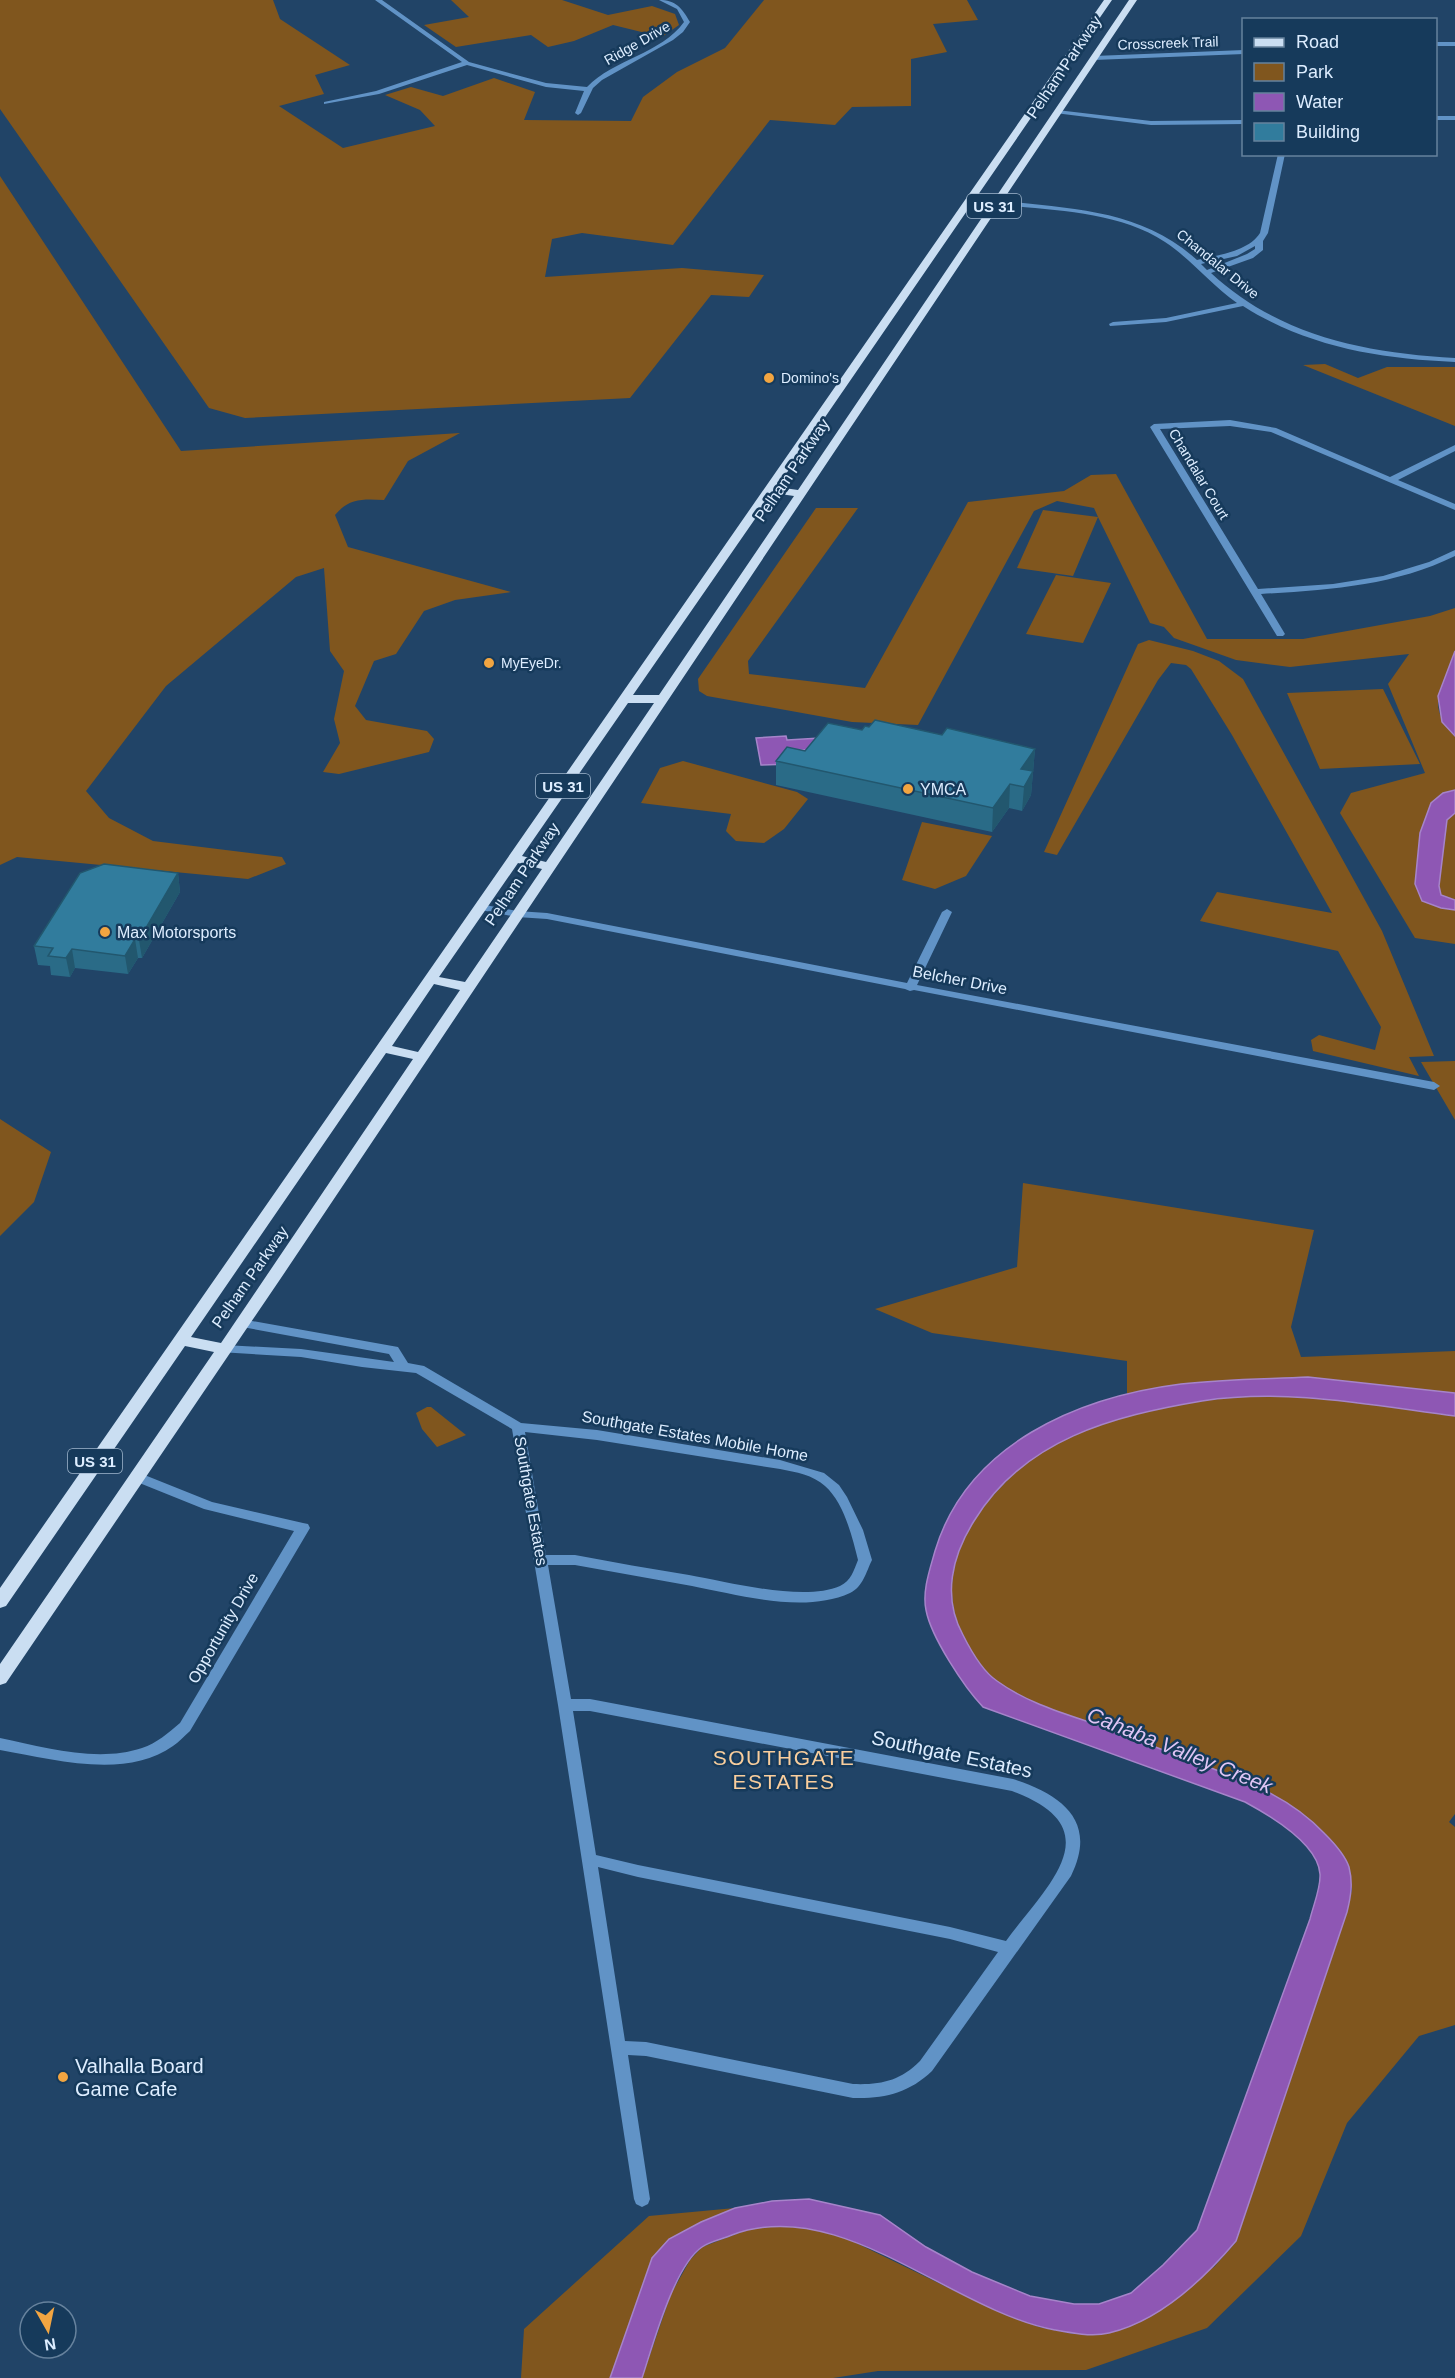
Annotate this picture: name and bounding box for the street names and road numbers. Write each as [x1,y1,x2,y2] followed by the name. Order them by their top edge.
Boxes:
[1023,12,1105,122] street label: Pelham Parkway
[601,18,673,68] street label: Ridge Drive
[1117,33,1219,53] street label: Crosscreek Trail
[967,194,1021,218] road number: US 31
[1174,226,1263,302] street label: Chandalar Drive
[751,415,833,525] street label: Pelham Parkway
[1166,426,1232,522] street label: Chandalar Court
[536,774,590,798] road number: US 31
[481,819,563,929] street label: Pelham Parkway
[911,962,1009,998] street label: Belcher Drive
[209,1223,291,1331] street label: Pelham Parkway
[581,1408,810,1464] street label: Southgate Estates Mobile Home
[511,1435,551,1567] street label: Southgate Estates
[68,1449,122,1473] road number: US 31
[185,1570,262,1686] street label: Opportunity Drive
[870,1726,1034,1782] street label: Southgate Estates

